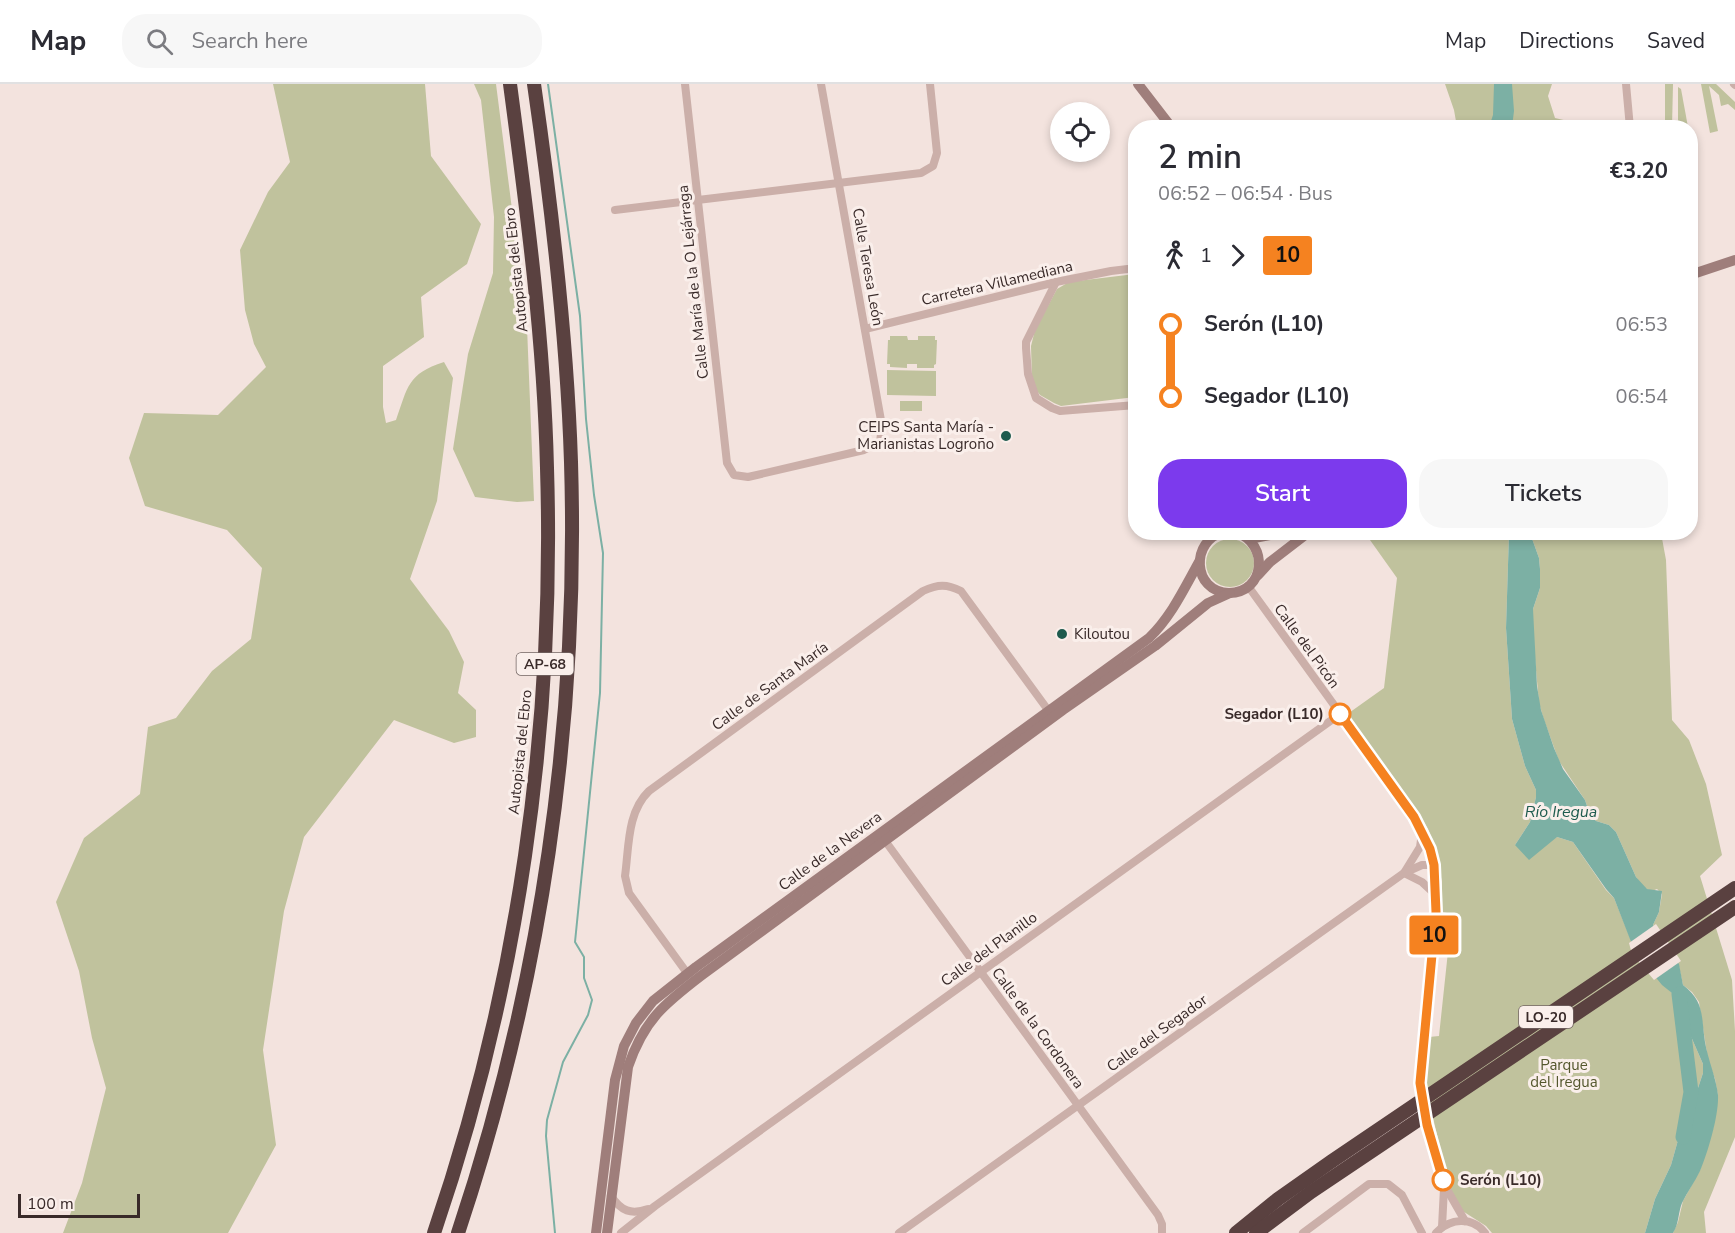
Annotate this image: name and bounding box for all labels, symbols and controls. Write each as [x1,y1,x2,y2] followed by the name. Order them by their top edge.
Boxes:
[122,14,542,68] search box
[30,22,86,60] text: Map
[143,25,176,58] icon: search
[191,26,308,56] text: Search here
[1445,27,1486,55] text: Map
[1519,27,1614,55] text: Directions
[1647,27,1705,55] text: Saved
[1050,102,1110,162] map controls
[1050,102,1110,162] button: locate
[1158,135,1242,180] text: 2 min
[1610,156,1668,186] text: €3.20
[1158,180,1333,207] text: 06:52 – 06:54 · Bus
[673,184,713,380] street label: Calle María de la O Lejárraga
[848,206,888,328] street label: Calle Teresa León
[499,207,533,333] street label: Autopista del Ebro
[1158,239,1191,272] icon: walk
[1221,239,1254,272] icon: forward
[1275,241,1300,269] text: 10
[1200,242,1212,269] text: 1
[919,256,1075,310] street label: Carretera Villamediana
[1204,309,1324,339] text: Serón (L10)
[1615,311,1668,338] text: 06:53
[1204,381,1350,411] text: Segador (L10)
[1615,383,1668,410] text: 06:54
[857,417,994,454] place label: CEIPS Santa María - Marianistas Logroño
[999,429,1013,443] marker: CEIPS Santa María - Marianistas Logroño
[1158,459,1407,528] button: Start
[1419,459,1668,528] button: Tickets
[1269,600,1345,692] street label: Calle del Picón
[1074,624,1130,644] place label: Kiloutou
[1055,627,1069,641] marker: Kiloutou
[708,637,832,735] street label: Calle de Santa María
[516,653,574,675] road number: AP-68
[503,689,537,815] street label: Autopista del Ebro
[1329,703,1351,725] marker: Segador (L10)
[1224,704,1324,724] place label: Segador (L10)
[1525,801,1597,823] water label: Río Iregua
[774,807,886,895] street label: Calle de la Nevera
[937,907,1041,991] street label: Calle del Planillo
[1407,916,1461,954] line badge: 10
[1421,921,1447,949] text: 10
[987,963,1089,1093] street label: Calle de la Cordonera
[1103,989,1212,1076] street label: Calle del Segador
[1519,1006,1573,1028] road number: LO-20
[1530,1055,1598,1092] park label: Parque del Iregua
[1432,1169,1454,1191] marker: Serón (L10)
[1460,1170,1542,1190] place label: Serón (L10)
[18,1191,140,1218] scale bar
[27,1193,74,1215] text: 100 m

